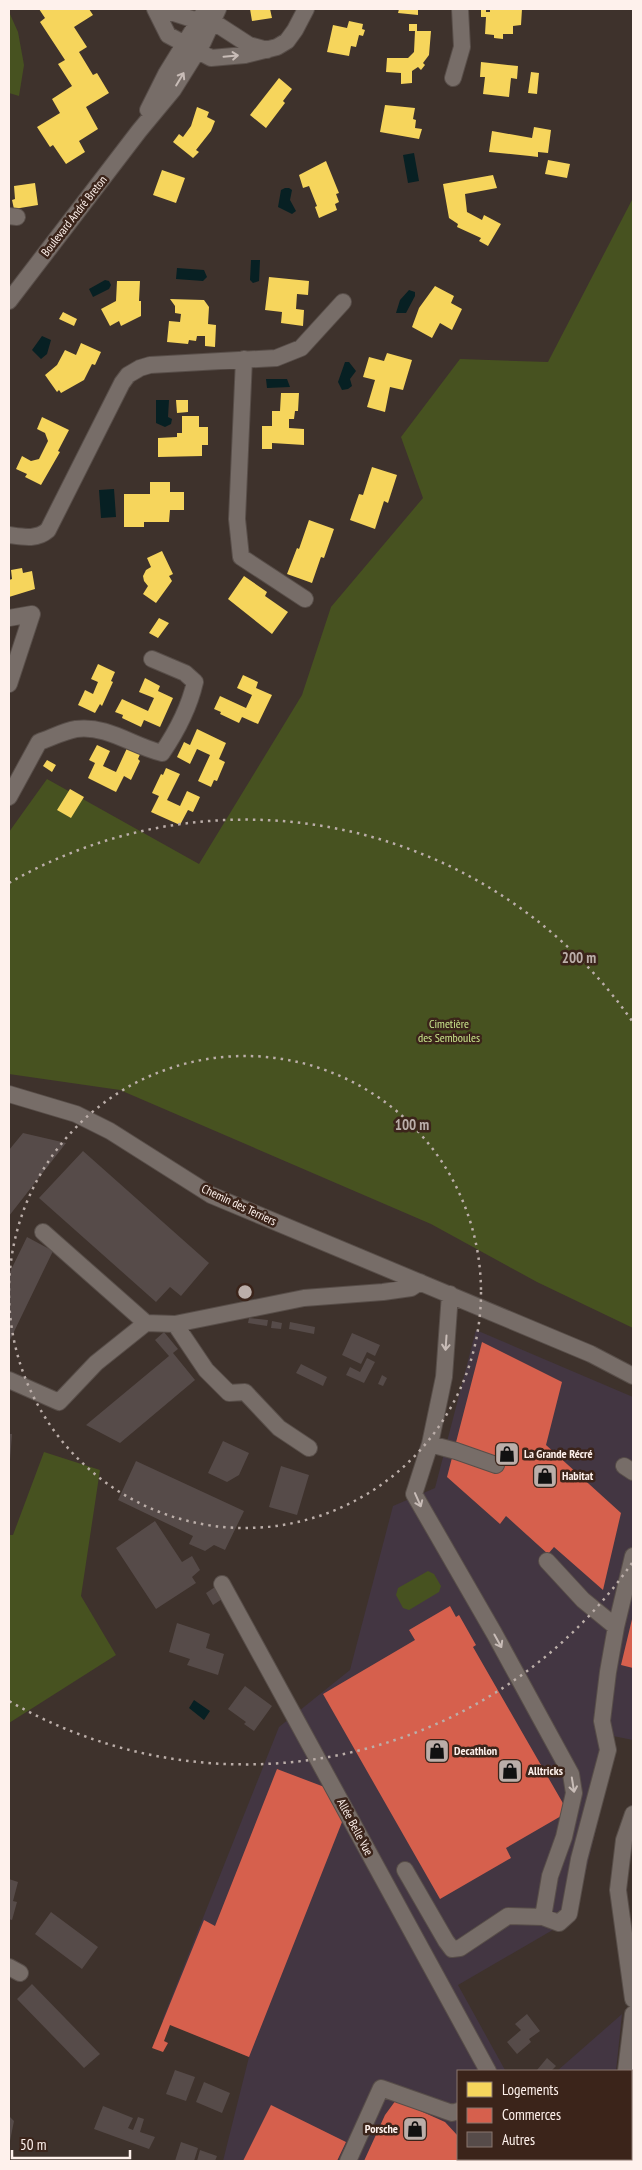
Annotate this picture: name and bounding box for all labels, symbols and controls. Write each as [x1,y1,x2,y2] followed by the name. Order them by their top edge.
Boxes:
[223,51,239,61] one-way arrow
[176,72,186,86] one-way arrow
[37,172,110,259] street label: Boulevard André Breton
[562,948,596,967] text: 200 m
[418,1016,480,1045] park label: Cimetière des Semboules
[395,1115,429,1134] text: 100 m
[199,1181,279,1228] street label: Chemin des Terriers
[236,1283,254,1301] centre of rings
[442,1334,451,1350] one-way arrow
[494,1441,520,1467] shop icon: La Grande Récré
[524,1446,593,1461] place label: La Grande Récré
[532,1463,558,1489] shop icon: Habitat
[562,1468,594,1483] place label: Habitat
[414,1492,424,1507] one-way arrow
[494,1633,504,1648] one-way arrow
[424,1738,450,1764] shop icon: Decathlon
[454,1743,497,1758] place label: Decathlon
[497,1758,523,1784] shop icon: Alltricks
[527,1763,563,1778] place label: Alltricks
[568,1776,578,1792] one-way arrow
[334,1796,377,1858] street label: Allée Belle Vue
[457,2070,632,2160] legend
[502,2080,558,2099] text: Logements
[502,2105,561,2124] text: Commerces
[402,2116,428,2142] shop icon: Porsche
[365,2121,398,2136] place label: Porsche
[12,2128,130,2160] scale bar
[502,2130,535,2149] text: Autres
[20,2135,46,2154] text: 50 m

